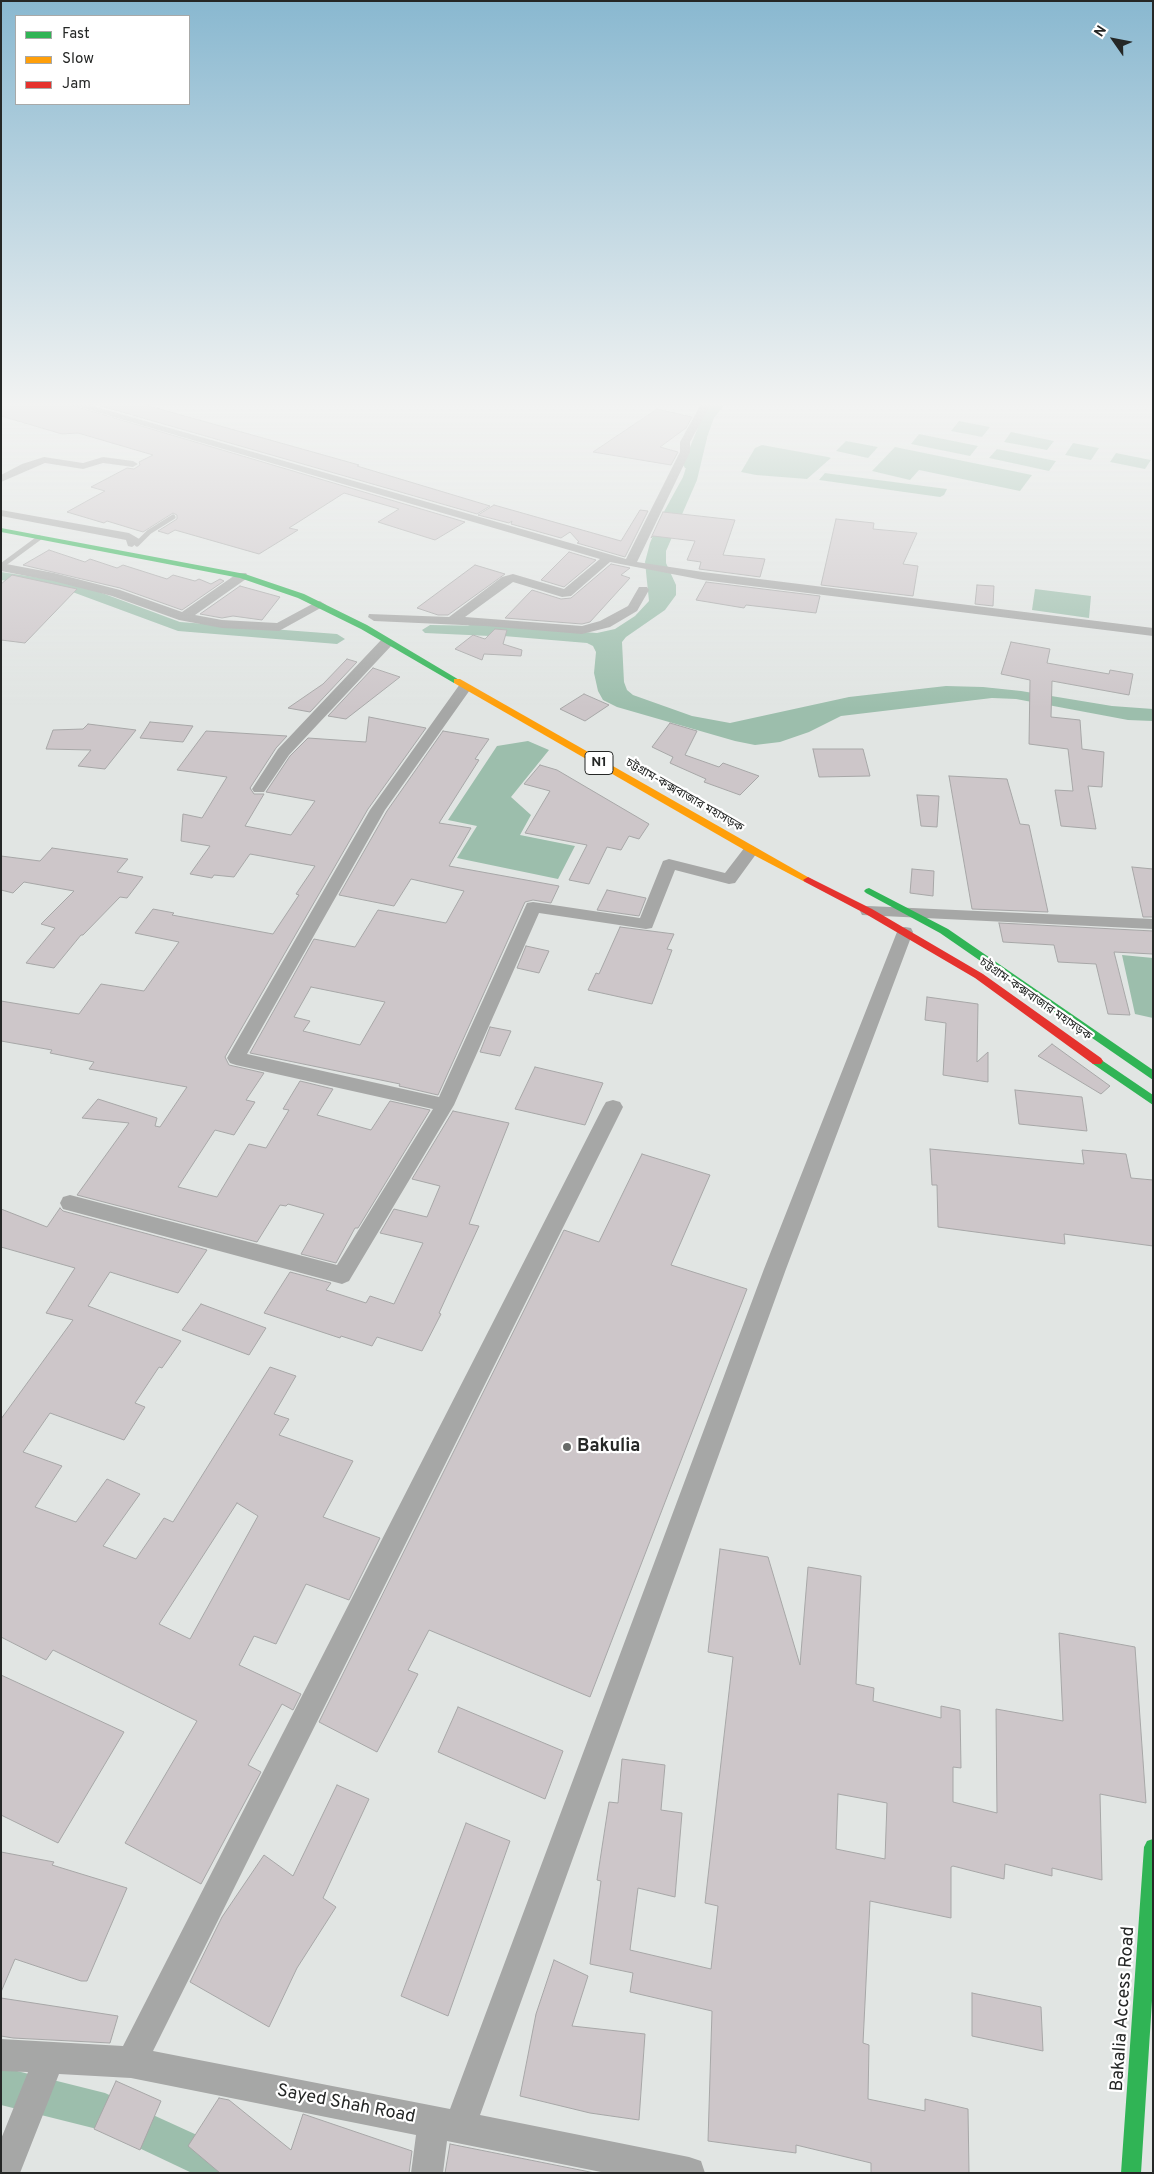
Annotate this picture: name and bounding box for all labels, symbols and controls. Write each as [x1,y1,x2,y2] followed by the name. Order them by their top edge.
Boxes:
[15,15,190,105] legend
[1089,15,1139,65] north arrow
[1091,23,1111,40] text: N
[62,25,90,44] text: Fast
[62,50,94,69] text: Slow
[62,75,91,94] text: Jam
[585,751,613,774] road number: N1
[622,756,746,836] street label: চট্টগ্রাম-কক্সবাজার মহাসড়ক
[976,956,1094,1044] street label: চট্টগ্রাম-কক্সবাজার মহাসড়ক
[577,1436,640,1458] place label: Bakulia
[561,1441,573,1453] marker: Bakulia
[1107,1926,1141,2092] street label: Bakalia Access Road
[275,2081,417,2129] street label: Sayed Shah Road

